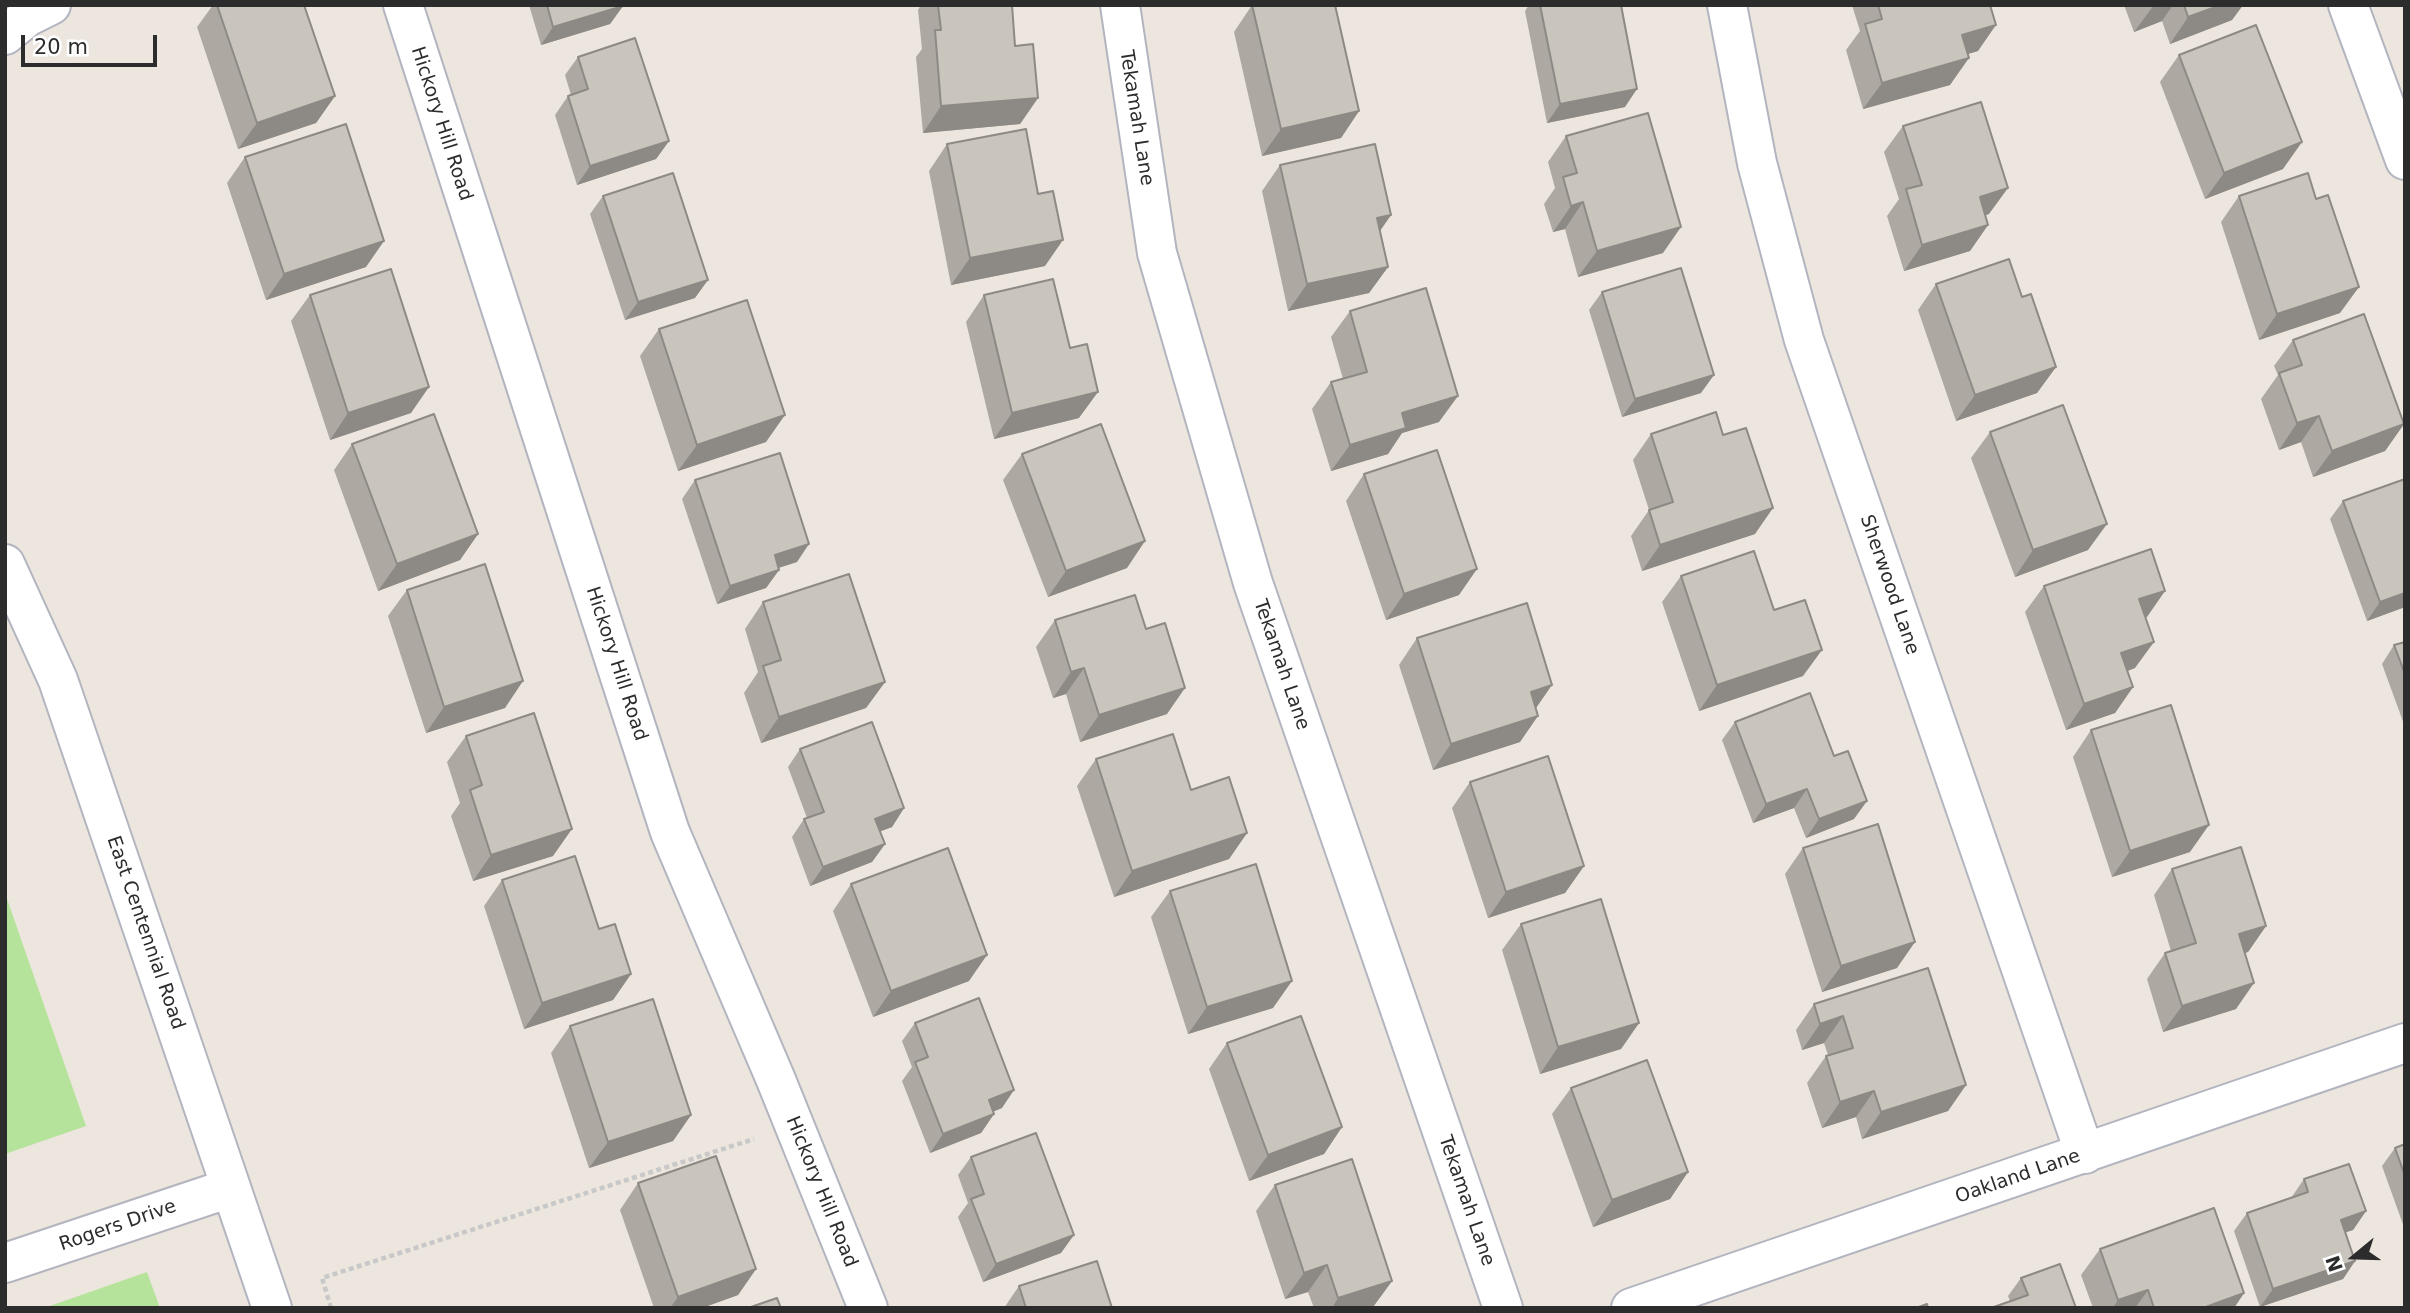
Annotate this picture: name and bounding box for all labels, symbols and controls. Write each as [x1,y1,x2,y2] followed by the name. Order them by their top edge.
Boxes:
[24,21,161,65] scale bar
[34,35,88,59] text: 20 m
[405,44,477,204] street label: Hickory Hill Road
[1114,49,1158,187] street label: Tekamah Lane
[1854,512,1924,658] street label: Sherwood Lane
[580,584,652,744] street label: Hickory Hill Road
[1248,597,1314,733] street label: Tekamah Lane
[101,833,189,1033] street label: East Centennial Road
[780,1113,862,1271] street label: Hickory Hill Road
[1433,1133,1499,1269] street label: Tekamah Lane
[1953,1145,2083,1209] street label: Oakland Lane
[57,1195,179,1257] street label: Rogers Drive
[2319,1222,2389,1292] north arrow
[2321,1253,2347,1275] text: N

